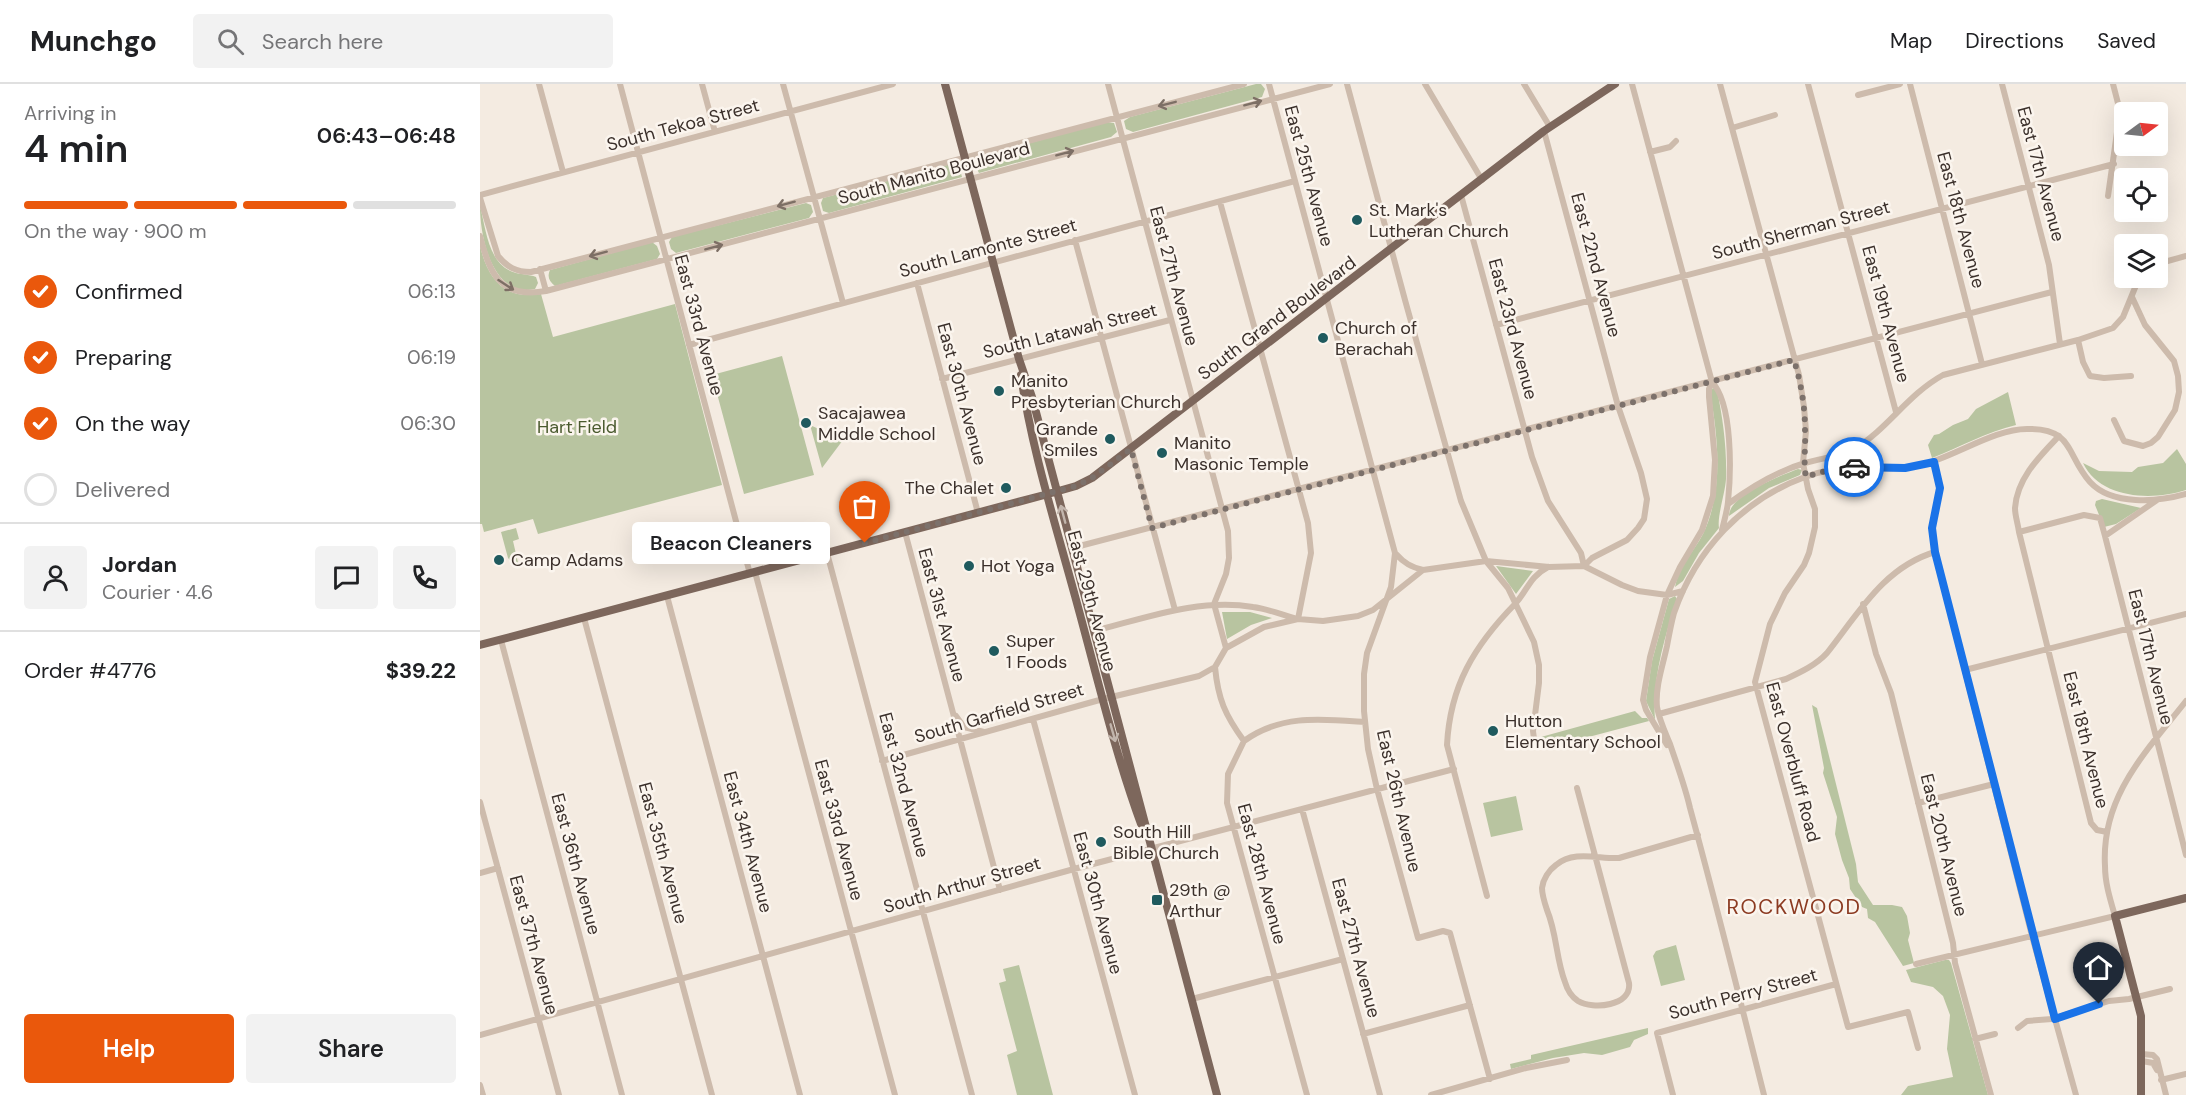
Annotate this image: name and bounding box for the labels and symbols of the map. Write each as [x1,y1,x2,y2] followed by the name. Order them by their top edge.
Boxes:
[604,93,762,157] street label: South Tekoa Street
[1243,97,1262,109] one-way arrow
[1157,98,1176,110] one-way arrow
[2114,102,2168,156] north arrow
[1279,103,1339,249] street label: East 25th Avenue
[2011,104,2071,244] street label: East 17th Avenue
[835,136,1033,210] street label: South Manito Boulevard
[1055,147,1074,158] one-way arrow
[1931,149,1991,291] street label: East 18th Avenue
[1565,190,1627,340] street label: East 22nd Avenue
[1709,195,1893,265] street label: South Sherman Street
[1369,198,1509,243] place label: St. Mark's Lutheran Church
[777,199,796,211] one-way arrow
[1144,204,1204,348] street label: East 27th Avenue
[897,213,1079,283] street label: South Lamonte Street
[1350,213,1364,227] marker: St. Mark's Lutheran Church
[704,240,723,252] one-way arrow
[1856,243,1916,385] street label: East 19th Avenue
[589,249,608,260] one-way arrow
[1193,251,1361,385] street label: South Grand Boulevard
[669,252,729,398] street label: East 33rd Avenue
[1483,256,1543,402] street label: East 23rd Avenue
[497,280,514,292] one-way arrow
[980,298,1160,364] street label: South Latawah Street
[1335,316,1417,361] place label: Church of Berachah
[931,320,993,468] street label: East 30th Avenue
[1316,331,1330,345] marker: Church of Berachah
[1011,369,1181,414] place label: Manito Presbyterian Church
[992,384,1006,398] marker: Manito Presbyterian Church
[818,401,936,446] place label: Sacajawea Middle School
[537,415,617,439] park label: Hart Field
[799,416,813,430] marker: Sacajawea Middle School
[1036,417,1098,462] place label: Grande Smiles
[1174,431,1309,476] place label: Manito Masonic Temple
[1103,432,1117,446] marker: Grande Smiles
[1824,437,1884,497] courier
[1155,446,1169,460] marker: Manito Masonic Temple
[905,476,994,500] place label: The Chalet
[839,481,890,543] pin
[999,481,1013,495] marker: The Chalet
[1056,504,1068,523] one-way arrow
[631,522,829,564] callout: Beacon Cleaners
[1062,528,1122,674] street label: East 29th Avenue
[913,545,971,685] street label: East 31st Avenue
[511,548,623,572] place label: Camp Adams
[492,553,506,567] marker: Camp Adams
[981,554,1054,578] place label: Hot Yoga
[962,559,976,573] marker: Hot Yoga
[2123,587,2179,727] street label: East 17th Avenue
[1006,629,1067,674] place label: Super 1 Foods
[987,644,1001,658] marker: Super 1 Foods
[2057,669,2115,811] street label: East 18th Avenue
[911,677,1087,749] street label: South Garfield Street
[1760,679,1826,845] street label: East Overbluff Road
[1505,709,1661,754] place label: Hutton Elementary School
[873,710,935,860] street label: East 32nd Avenue
[1108,723,1119,742] one-way arrow
[1486,724,1500,738] marker: Hutton Elementary School
[1371,727,1427,875] street label: East 26th Avenue
[809,757,869,903] street label: East 33rd Avenue
[718,769,778,915] street label: East 34th Avenue
[1915,771,1973,919] street label: East 20th Avenue
[633,780,693,926] street label: East 35th Avenue
[546,791,606,937] street label: East 36th Avenue
[1232,801,1292,947] street label: East 28th Avenue
[1113,820,1219,865] place label: South Hill Bible Church
[1067,829,1129,977] street label: East 30th Avenue
[1094,835,1108,849] marker: South Hill Bible Church
[881,851,1043,919] street label: South Arthur Street
[504,872,564,1018] street label: East 37th Avenue
[1326,876,1386,1020] street label: East 27th Avenue
[1169,878,1231,923] place label: 29th @ Arthur
[1150,893,1164,907] marker: 29th @ Arthur
[1727,893,1861,921] district label: ROCKWOOD
[2073,942,2124,1004] pin
[1666,963,1820,1025] street label: South Perry Street

